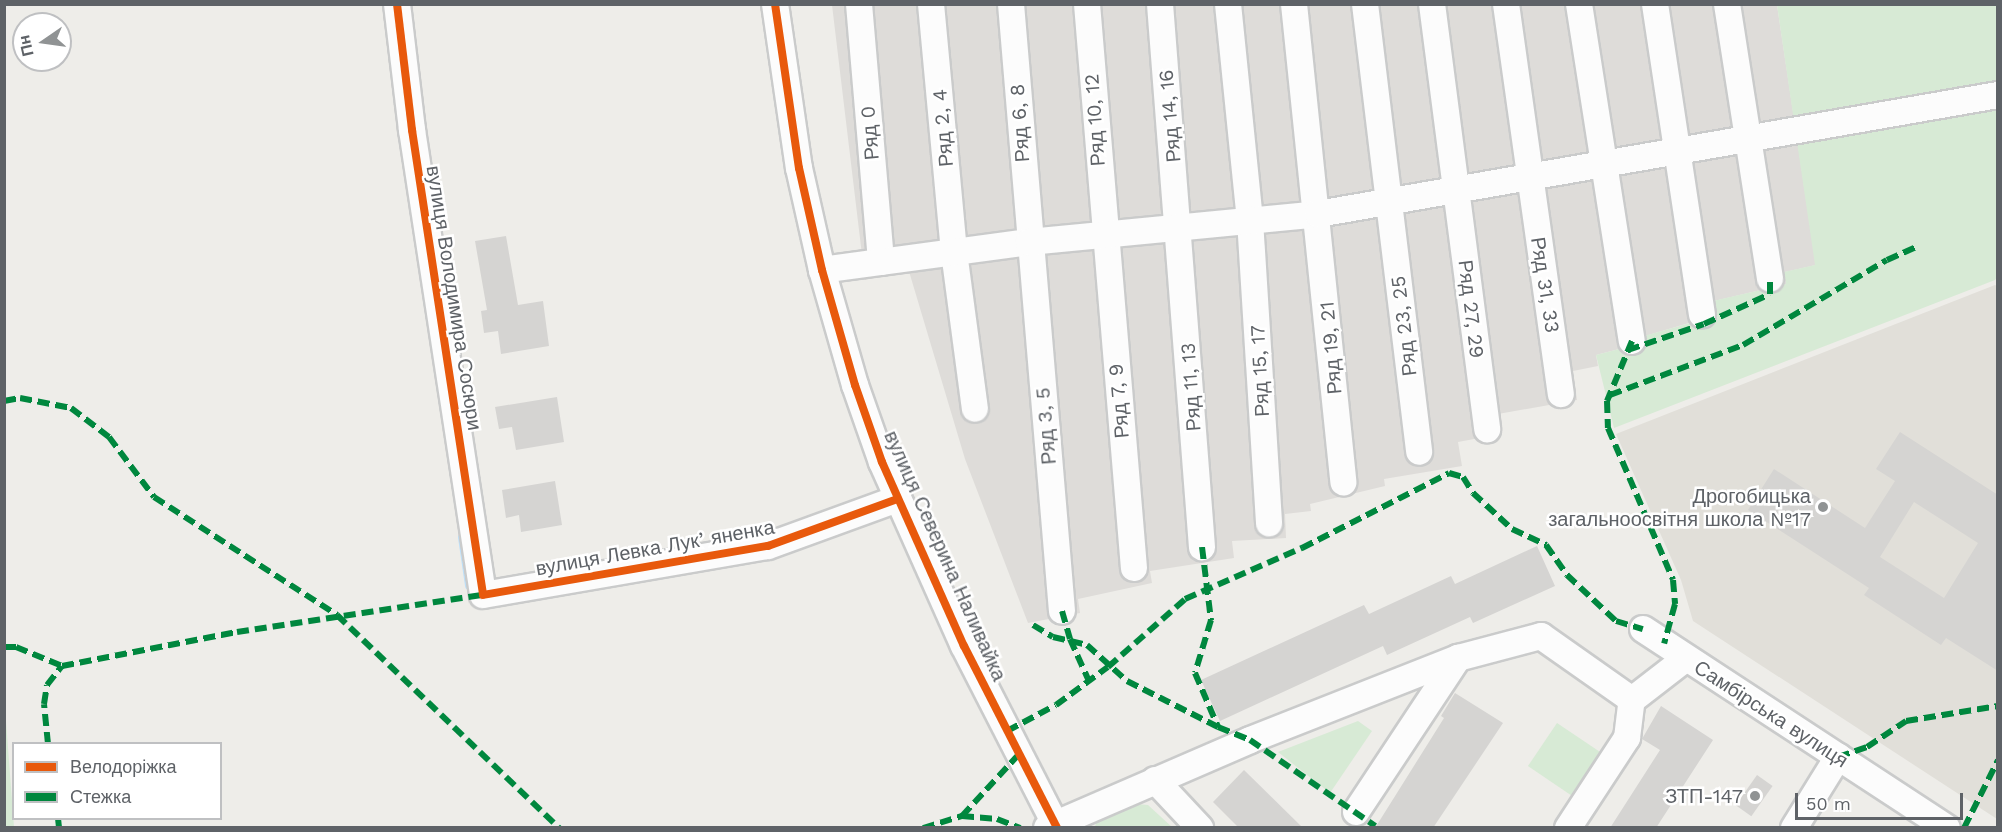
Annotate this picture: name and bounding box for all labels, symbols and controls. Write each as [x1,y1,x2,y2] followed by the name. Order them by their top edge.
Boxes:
[12,12,72,72] north arrow
[14,33,38,58] text: Пн
[1154,68,1186,164] street label: Ряд 14, 16
[1080,73,1110,167] street label: Ряд 10, 12
[1005,83,1035,163] street label: Ряд 6, 8
[928,88,958,168] street label: Ряд 2, 4
[856,105,884,161] street label: Ряд 0
[421,164,487,432] street label: вулиця Володимира Сосюри
[1526,235,1564,335] street label: Ряд 31, 33
[1453,259,1489,359] street label: Ряд 27, 29
[1386,275,1422,377] street label: Ряд 23, 25
[1315,300,1347,396] street label: Ряд 19, 21
[1246,324,1274,418] street label: Ряд 15, 17
[1176,342,1206,432] street label: Ряд 11, 13
[1104,362,1134,440] street label: Ряд 7, 9
[1031,386,1061,466] street label: Ряд 3, 5
[879,427,1011,685] street label: вулиця Северина Наливайка
[1548,484,1811,531] place label: Дрогобицька загальноосвітня школа №17
[1816,500,1830,514] marker: Дрогобицька загальноосвітня школа №17
[534,515,776,581] street label: вулиця Левка Лукʼяненка
[1690,655,1852,773] street label: Самбірська вулиця
[12,742,222,820] legend
[70,756,177,777] text: Велодоріжка
[1798,781,1966,819] scale bar
[1665,784,1743,808] place label: ЗТП-147
[70,786,131,807] text: Стежка
[1748,789,1762,803] marker: ЗТП-147
[1806,793,1851,814] text: 50 m

